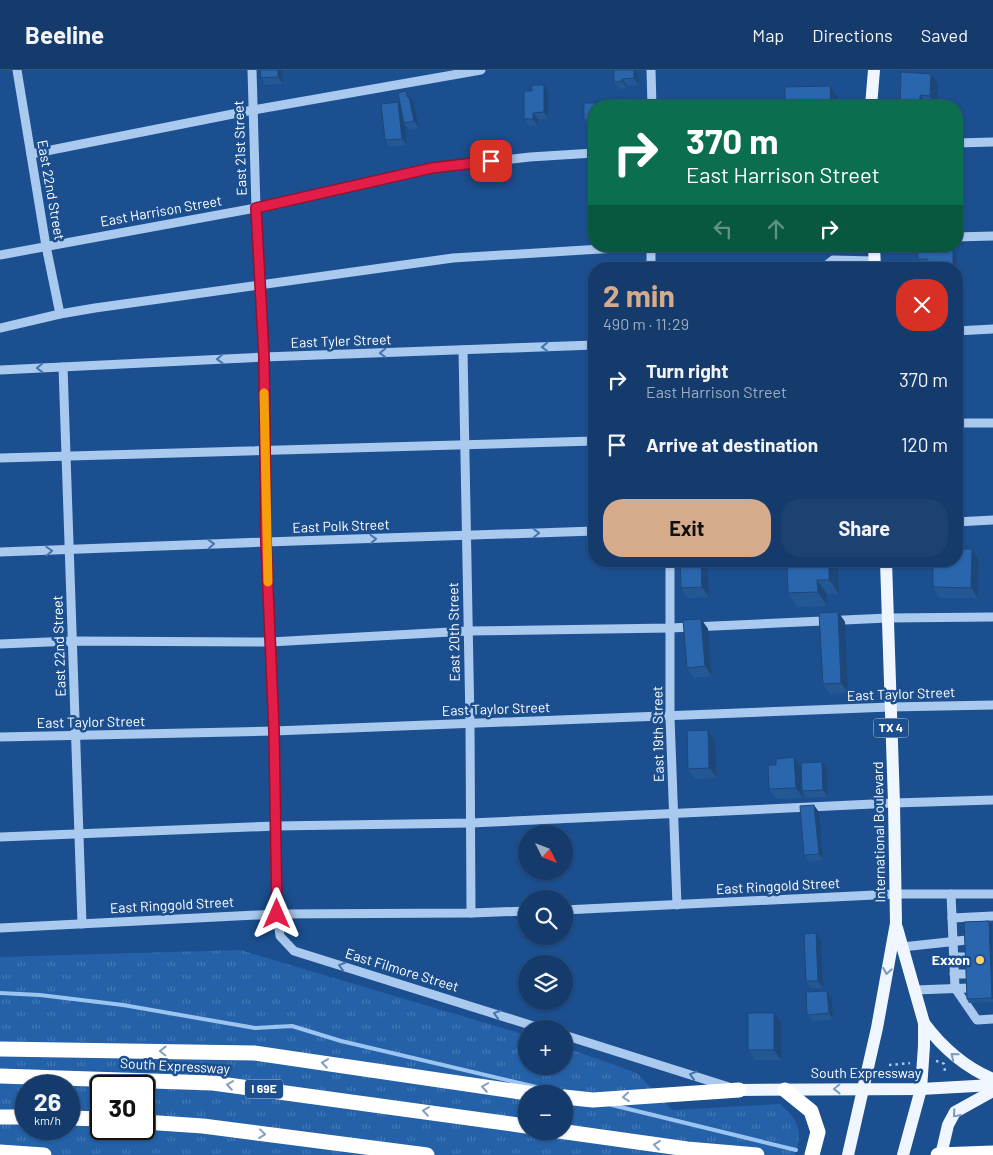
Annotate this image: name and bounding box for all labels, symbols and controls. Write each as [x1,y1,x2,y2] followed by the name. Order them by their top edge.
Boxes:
[25,20,104,49] text: Beeline
[752,24,784,46] text: Map
[812,24,893,46] text: Directions
[921,24,968,46] text: Saved
[229,100,250,196] street label: East 21st Street
[686,119,778,161] text: 370 m
[603,120,668,185] icon: right
[34,139,69,241] street label: East 22nd Street
[470,140,512,182] pin
[477,147,505,175] icon: arrive
[686,161,880,187] text: East Harrison Street
[99,191,223,230] street label: East Harrison Street
[709,215,737,243] icon: left
[762,215,790,243] icon: ahead
[815,215,843,243] icon: right
[603,277,675,313] text: 2 min
[896,279,948,331] button: close
[603,314,689,333] text: 490 m · 11:29
[290,330,392,351] street label: East Tyler Street
[541,341,549,352] one-way arrow
[378,347,386,358] one-way arrow
[216,354,224,365] one-way arrow
[646,359,728,382] text: Turn right
[36,363,44,373] one-way arrow
[603,366,631,394] icon: right
[899,368,948,391] text: 370 m
[646,382,787,401] text: East Harrison Street
[603,431,631,459] icon: arrive
[646,433,818,456] text: Arrive at destination
[901,433,948,456] text: 120 m
[603,499,771,557] button: Exit
[781,499,948,557] button: Share
[292,515,390,536] street label: East Polk Street
[532,528,540,538] one-way arrow
[370,533,378,544] one-way arrow
[208,539,215,549] one-way arrow
[45,546,53,556] one-way arrow
[444,582,463,682] street label: East 20th Street
[48,595,69,697] street label: East 22nd Street
[846,683,955,704] street label: East Taylor Street
[648,686,667,782] street label: East 19th Street
[441,698,550,719] street label: East Taylor Street
[37,712,145,731] street label: East Taylor Street
[874,718,908,738] road number: TX 4
[869,761,888,903] street label: International Boulevard
[518,825,572,880] north arrow
[518,825,573,1140] map controls
[715,874,841,897] street label: East Ringgold Street
[250,887,302,939] position arrow
[518,890,573,945] button: search
[109,893,235,916] street label: East Ringgold Street
[343,944,461,995] street label: East Filmore Street
[932,951,970,968] place label: Exxon
[974,954,986,966] marker: Exxon
[518,955,573,1010] button: layers
[338,961,346,971] one-way arrow
[883,967,893,976] one-way arrow
[493,1010,502,1020] one-way arrow
[518,1020,573,1075] button: +
[159,1046,166,1056] one-way arrow
[951,1052,960,1061] one-way arrow
[120,1054,231,1077] street label: South Expressway
[320,1058,328,1069] one-way arrow
[811,1064,922,1081] street label: South Expressway
[689,1071,697,1081] one-way arrow
[90,1075,155,1140] speed limit sign: 30
[226,1080,234,1091] one-way arrow
[245,1080,283,1098] road number: I 69E
[481,1083,490,1093] one-way arrow
[833,1084,840,1094] one-way arrow
[518,1085,573,1140] button: −
[34,1086,61,1116] text: 26
[621,1092,629,1103] one-way arrow
[422,1107,430,1117] one-way arrow
[953,1109,962,1118] one-way arrow
[34,1113,61,1127] text: km/h
[258,1128,266,1139] one-way arrow
[652,1140,660,1151] one-way arrow

